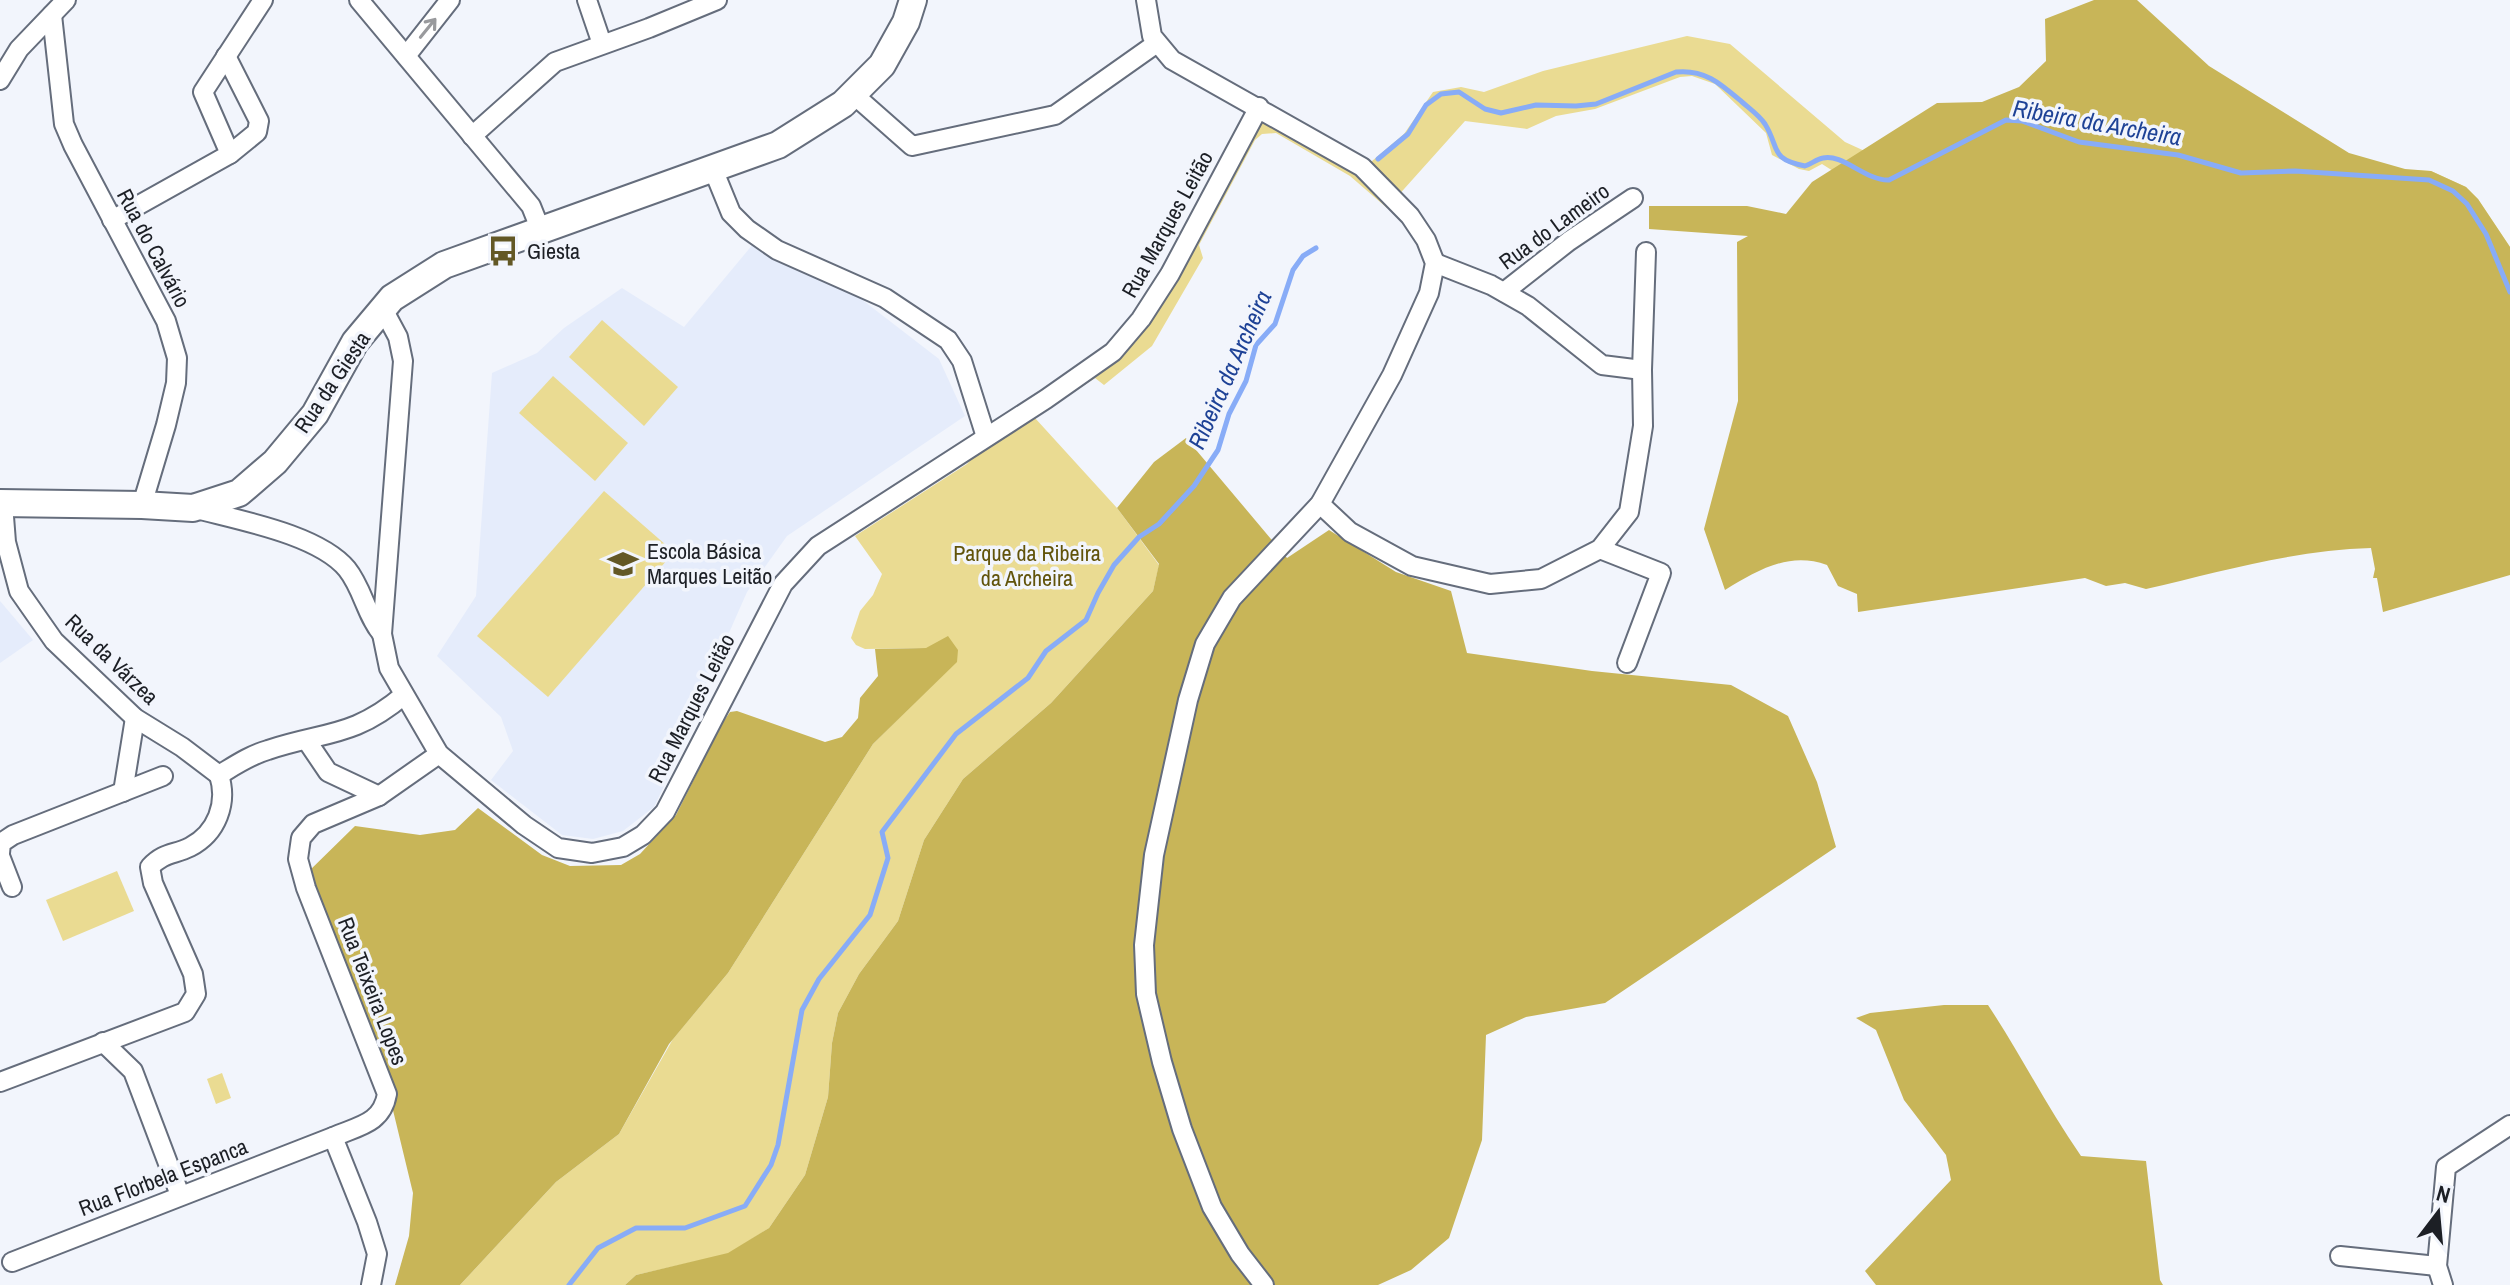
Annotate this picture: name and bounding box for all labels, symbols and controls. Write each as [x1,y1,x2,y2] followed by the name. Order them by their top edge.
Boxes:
[419,18,437,39] one-way arrow
[2010,91,2184,153] water label: Ribeira da Archeira
[1114,145,1220,303] street label: Rua Marques Leitão
[1493,176,1615,276] street label: Rua do Lameiro
[110,183,198,313] street label: Rua do Calvário
[486,234,520,268] bus stop icon: Giesta
[527,236,580,266] place label: Giesta
[1180,285,1278,454] water label: Ribeira da Archeira
[287,325,377,439] street label: Rua da Giesta
[647,536,772,591] place label: Escola Básica Marques Leitão
[953,538,1101,593] park label: Parque da Ribeira da Archeira
[606,547,640,581] school or university icon: Escola Básica Marques Leitão
[59,607,165,711] street label: Rua da Várzea
[641,628,741,788] street label: Rua Marques Leitão
[331,913,415,1069] street label: Rua Teixeira Lopes
[74,1131,252,1223] street label: Rua Florbela Espanca
[2398,1173,2478,1253] north arrow
[2433,1178,2454,1210] text: N

